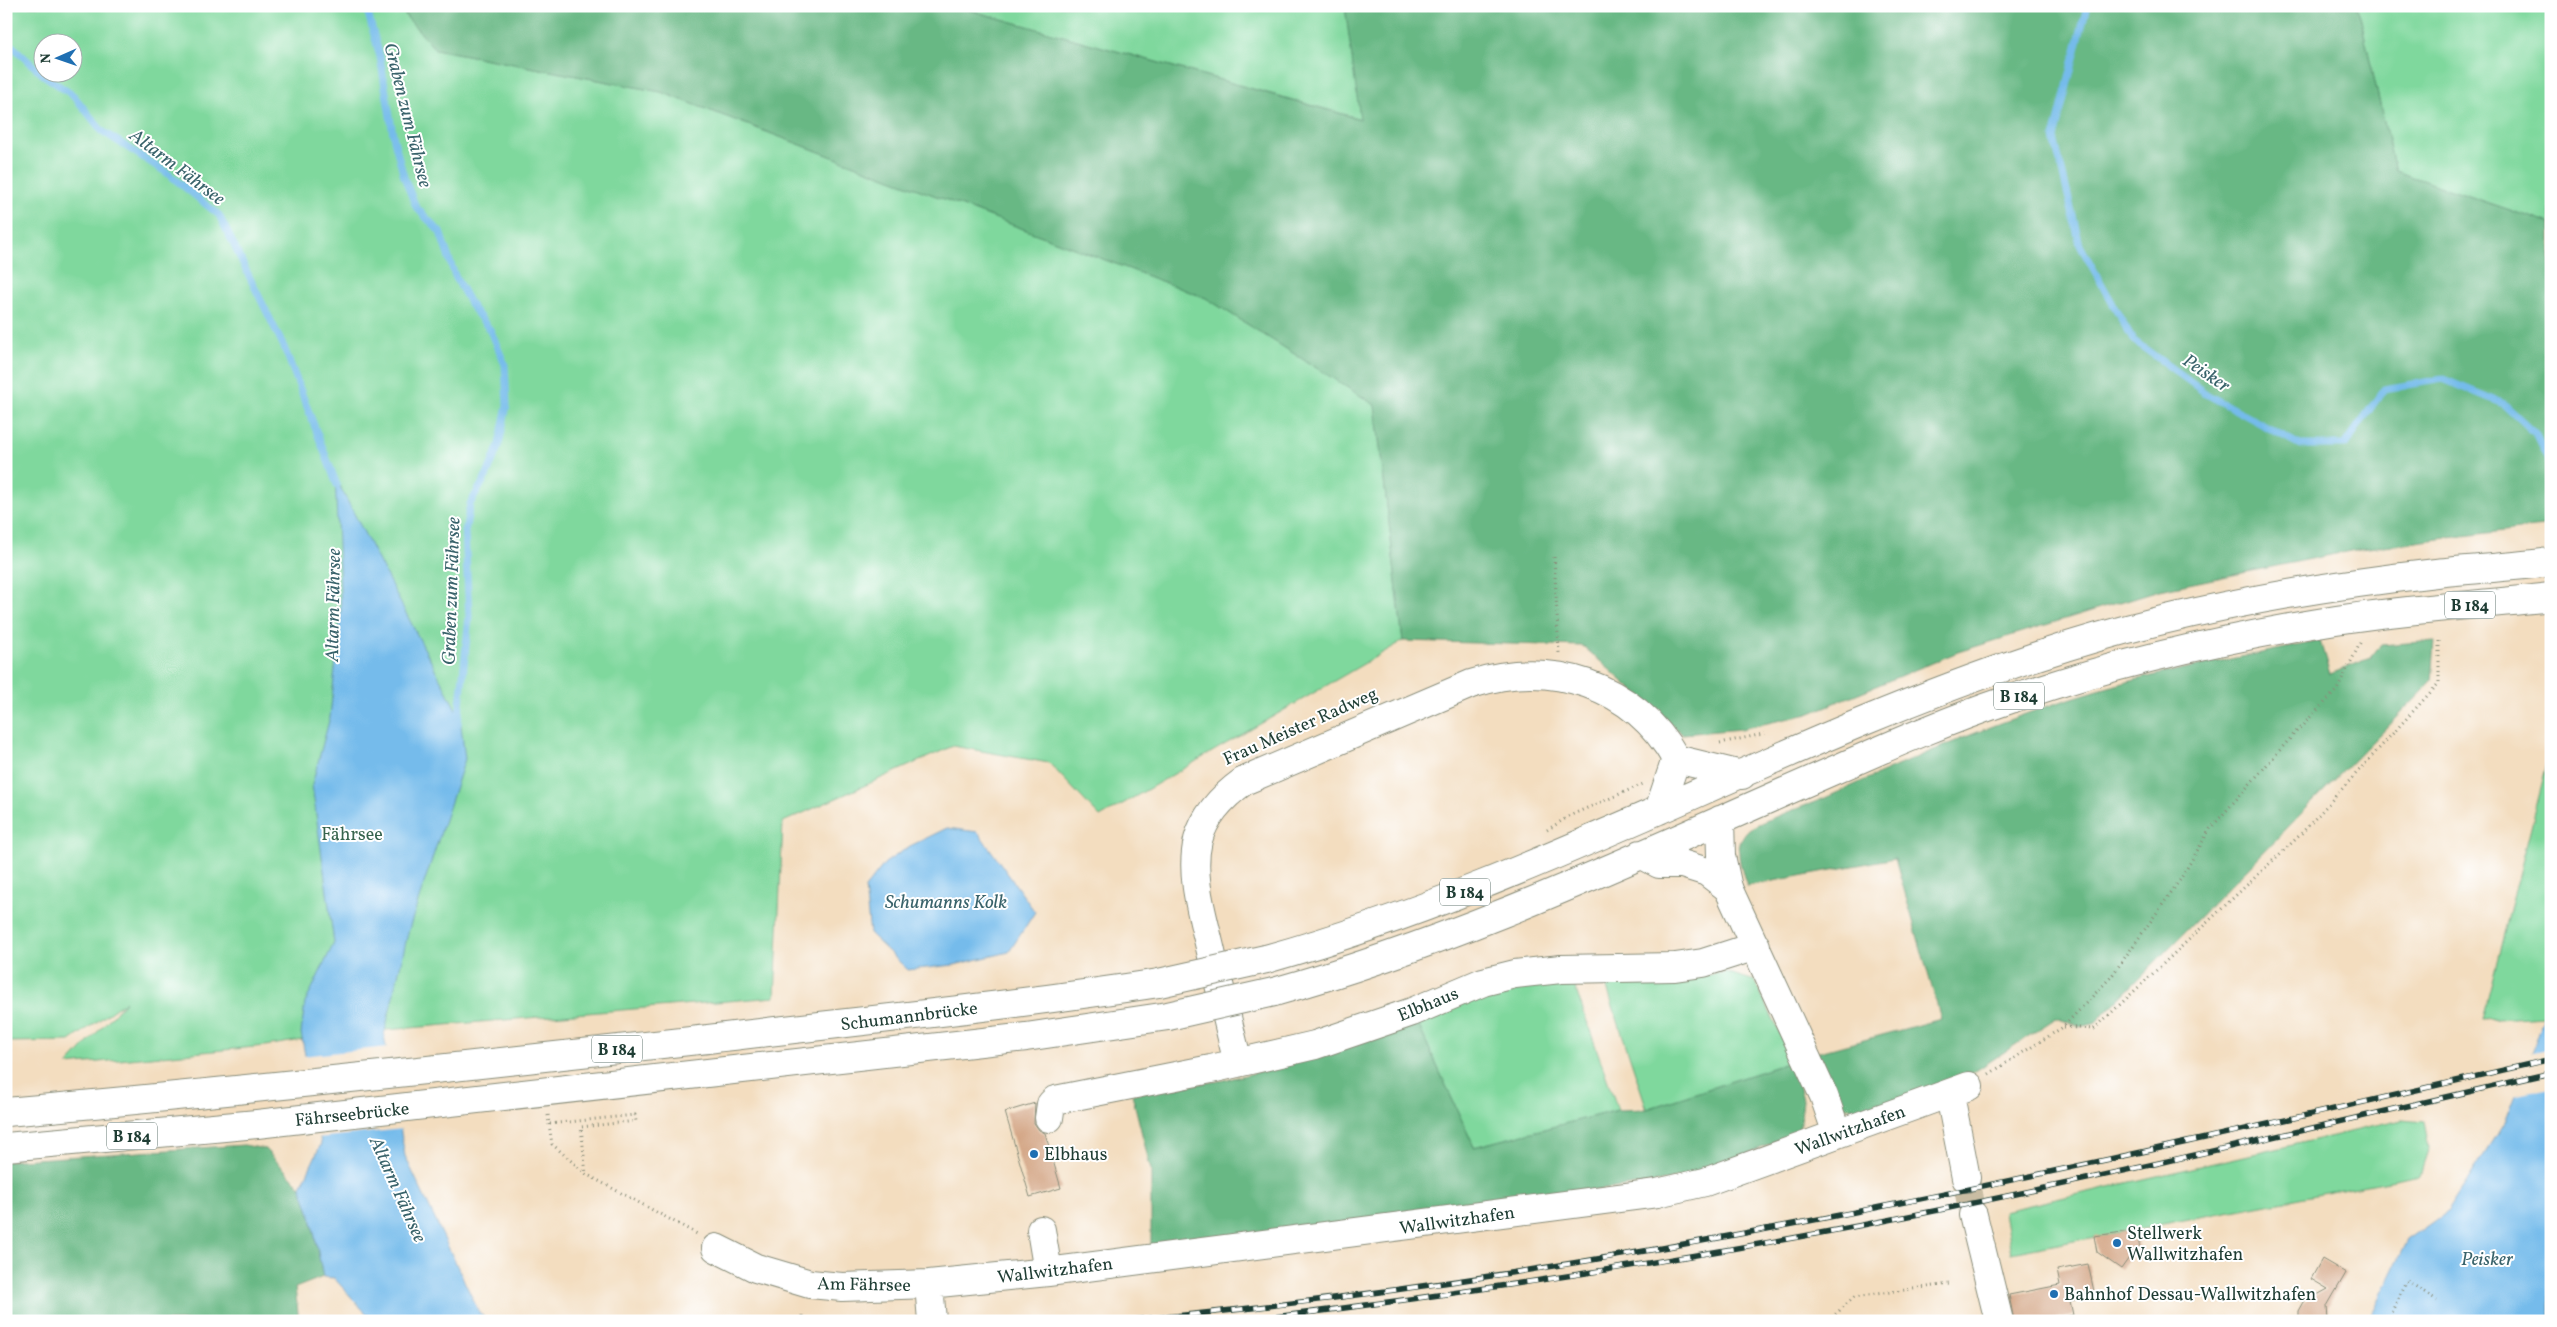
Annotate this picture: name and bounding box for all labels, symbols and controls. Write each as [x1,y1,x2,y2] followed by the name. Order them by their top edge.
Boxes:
[32,32,82,82] north arrow
[377,40,438,191] water label: Graben zum Fährsee
[37,53,56,64] text: N
[123,123,230,212] water label: Altarm Fährsee
[2177,348,2236,400] water label: Peisker
[436,517,468,666] water label: Graben zum Fährsee
[320,548,348,663] water label: Altarm Fährsee
[2445,592,2495,618] road number: B 184
[1219,682,1382,773] street label: Frau Meister Radweg
[1994,682,2044,709] road number: B 184
[321,823,383,848] park label: Fährsee
[1440,879,1490,906] road number: B 184
[885,890,1007,916] water label: Schumanns Kolk
[1394,982,1463,1029] street label: Elbhaus
[839,997,979,1038] street label: Schumannbrücke
[592,1036,642,1062] road number: B 184
[294,1097,411,1134] street label: Fährseebrücke
[1792,1100,1910,1163] street label: Wallwitzhafen
[107,1122,157,1150] road number: B 184
[362,1132,432,1247] water label: Altarm Fährsee
[1044,1143,1107,1168] place label: Elbhaus
[1028,1148,1040,1160] marker: Elbhaus
[1398,1201,1517,1242] street label: Wallwitzhafen
[2127,1222,2244,1268] place label: Stellwerk Wallwitzhafen
[2111,1237,2123,1249] marker: Stellwerk Wallwitzhafen
[2461,1247,2514,1273] water label: Peisker
[996,1252,1115,1291] street label: Wallwitzhafen
[817,1272,911,1299] street label: Am Fährsee
[2064,1283,2317,1308] place label: Bahnhof Dessau-Wallwitzhafen
[2048,1288,2060,1300] marker: Bahnhof Dessau-Wallwitzhafen

